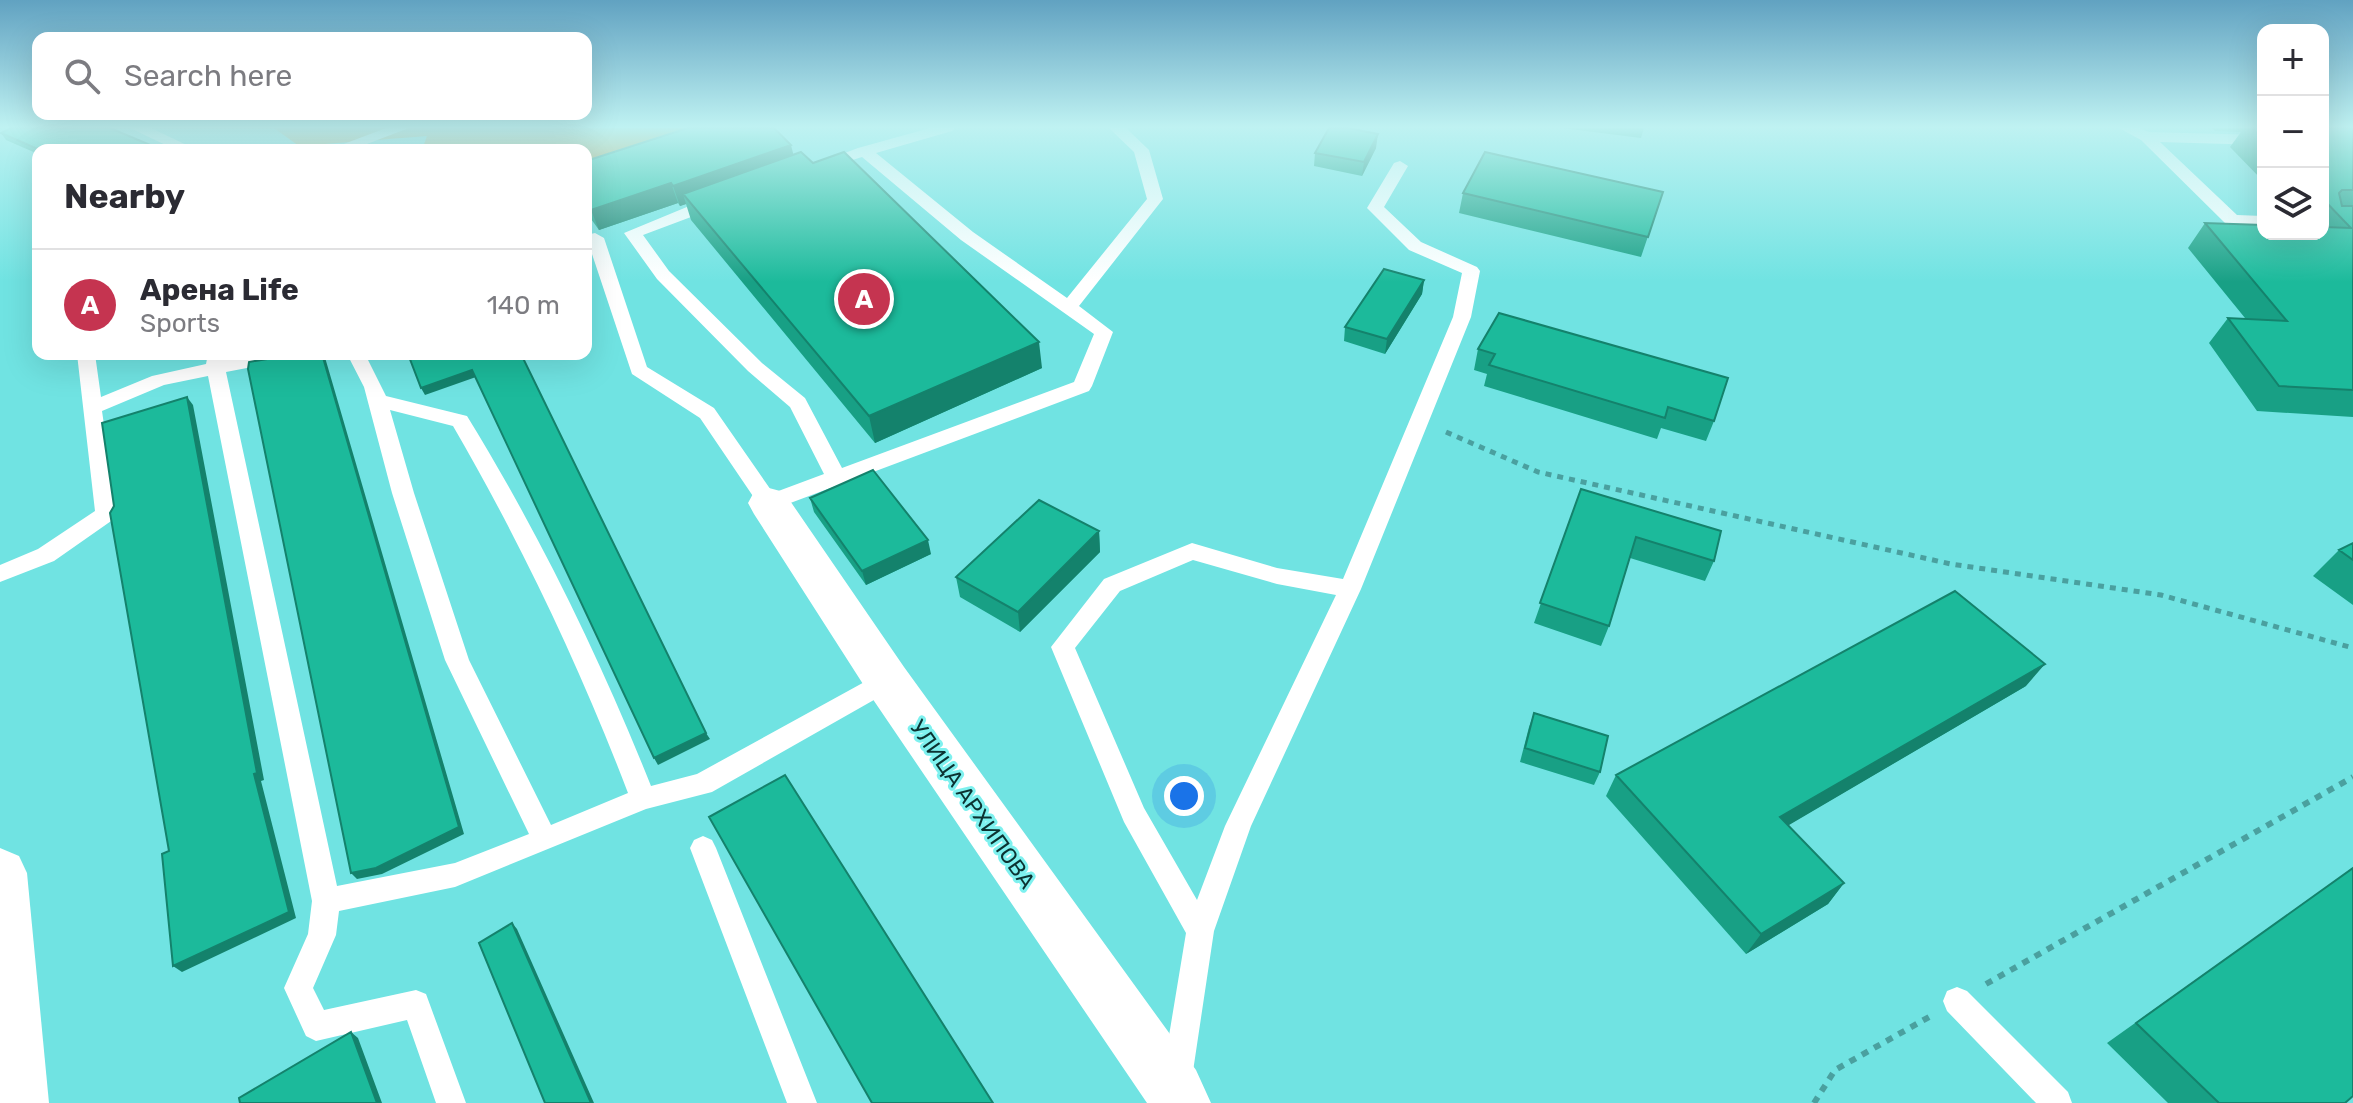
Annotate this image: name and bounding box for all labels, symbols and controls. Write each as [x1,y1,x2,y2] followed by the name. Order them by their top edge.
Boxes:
[2257,24,2329,240] map controls
[2257,24,2329,96] button: +
[32,32,592,120] search box
[60,54,104,98] icon: search
[124,58,292,94] text: Search here
[2257,96,2329,168] button: −
[2257,168,2329,240] button: layers
[64,176,185,217] text: Nearby
[838,269,890,329] pin: A
[140,272,299,308] text: Арена Life
[81,290,99,321] text: A
[487,290,560,321] text: 140 m
[140,308,220,339] text: Sports
[904,715,1041,894] street label: УЛИЦА АРХИПОВА
[1164,776,1204,816] your location

